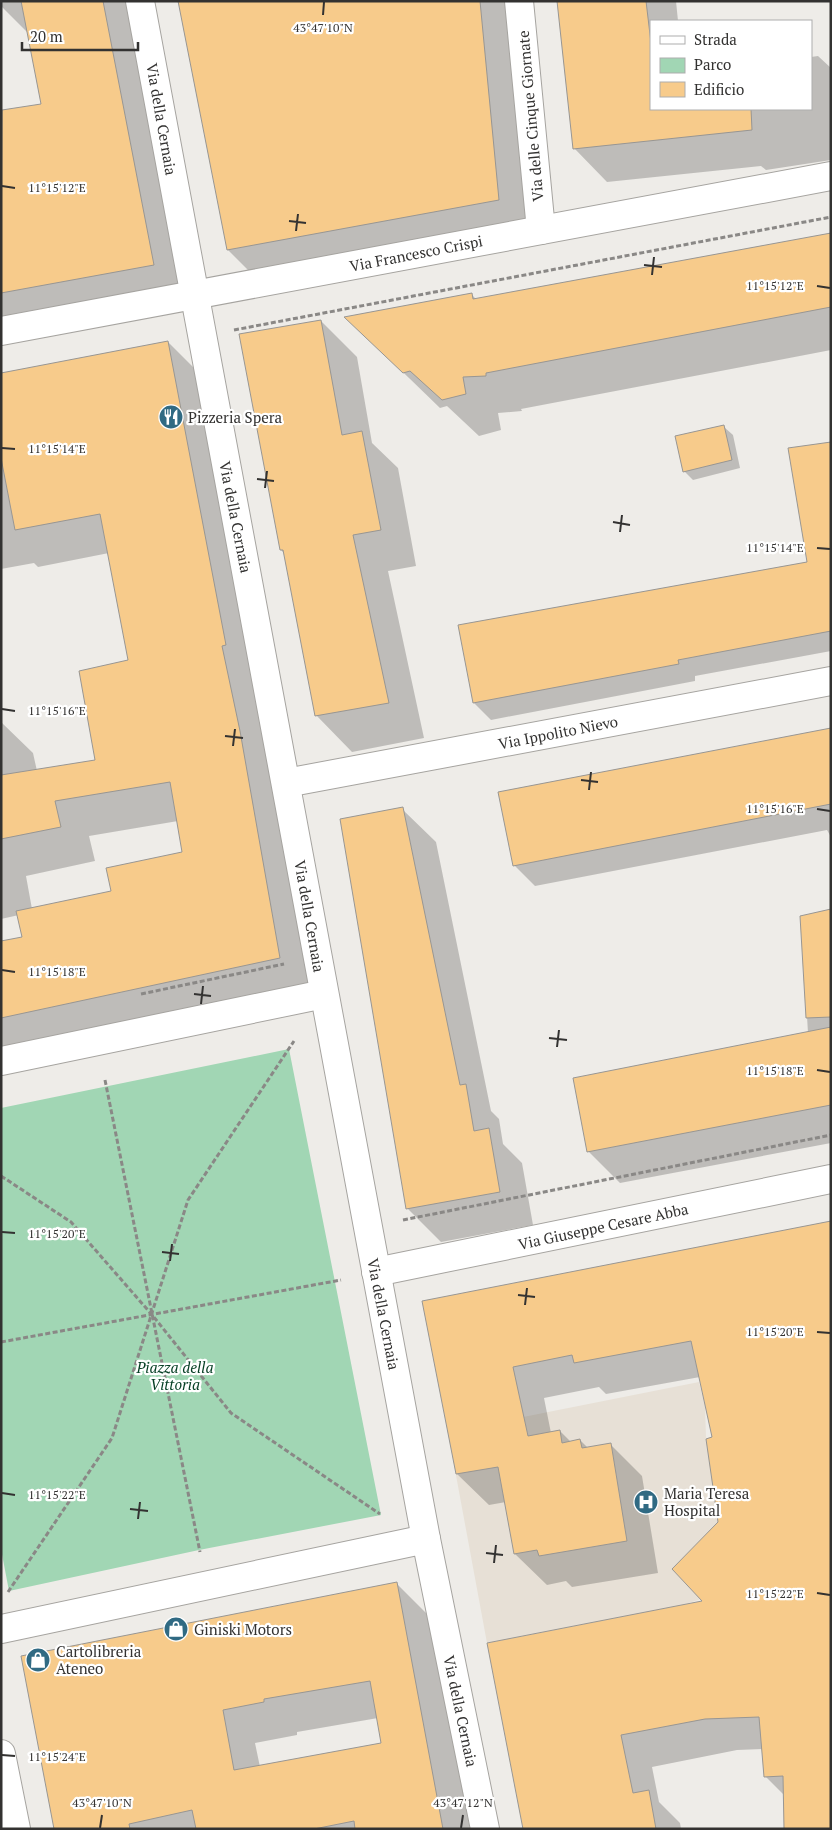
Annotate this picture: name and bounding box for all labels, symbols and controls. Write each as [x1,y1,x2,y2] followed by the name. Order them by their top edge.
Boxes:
[22,20,139,52] scale bar
[293,20,353,35] text: 43°47'10"N
[650,20,812,110] legend
[30,26,63,46] text: 20 m
[694,29,737,49] text: Strada
[513,30,547,202] street label: Via delle Cinque Giornate
[694,54,731,74] text: Parco
[142,61,182,177] street label: Via della Cernaia
[694,79,744,99] text: Edificio
[28,180,86,195] text: 11°15'12"E
[348,230,484,276] street label: Via Francesco Crispi
[746,278,804,293] text: 11°15'12"E
[158,404,184,430] restaurant icon: Pizzeria Spera
[188,407,282,427] place label: Pizzeria Spera
[28,441,86,456] text: 11°15'14"E
[215,459,257,575] street label: Via della Cernaia
[746,540,804,555] text: 11°15'14"E
[28,703,86,718] text: 11°15'16"E
[496,711,620,753] street label: Via Ippolito Nievo
[746,801,804,816] text: 11°15'16"E
[290,858,330,974] street label: Via della Cernaia
[28,964,86,979] text: 11°15'18"E
[746,1063,804,1078] text: 11°15'18"E
[516,1198,690,1254] street label: Via Giuseppe Cesare Abba
[28,1226,86,1241] text: 11°15'20"E
[363,1256,405,1372] street label: Via della Cernaia
[746,1324,804,1339] text: 11°15'20"E
[136,1357,213,1394] park label: Piazza della Vittoria
[664,1483,750,1520] place label: Maria Teresa Hospital
[28,1487,86,1502] text: 11°15'22"E
[633,1489,659,1515] hospital icon: Maria Teresa Hospital
[746,1586,804,1601] text: 11°15'22"E
[163,1616,189,1642] shop icon: Giniski Motors
[194,1619,292,1639] place label: Giniski Motors
[56,1641,142,1678] place label: Cartolibreria Ateneo
[25,1647,51,1673] shop icon: Cartolibreria Ateneo
[439,1654,483,1769] street label: Via della Cernaia
[28,1749,86,1764] text: 11°15'24"E
[72,1795,132,1810] text: 43°47'10"N
[433,1795,493,1810] text: 43°47'12"N

